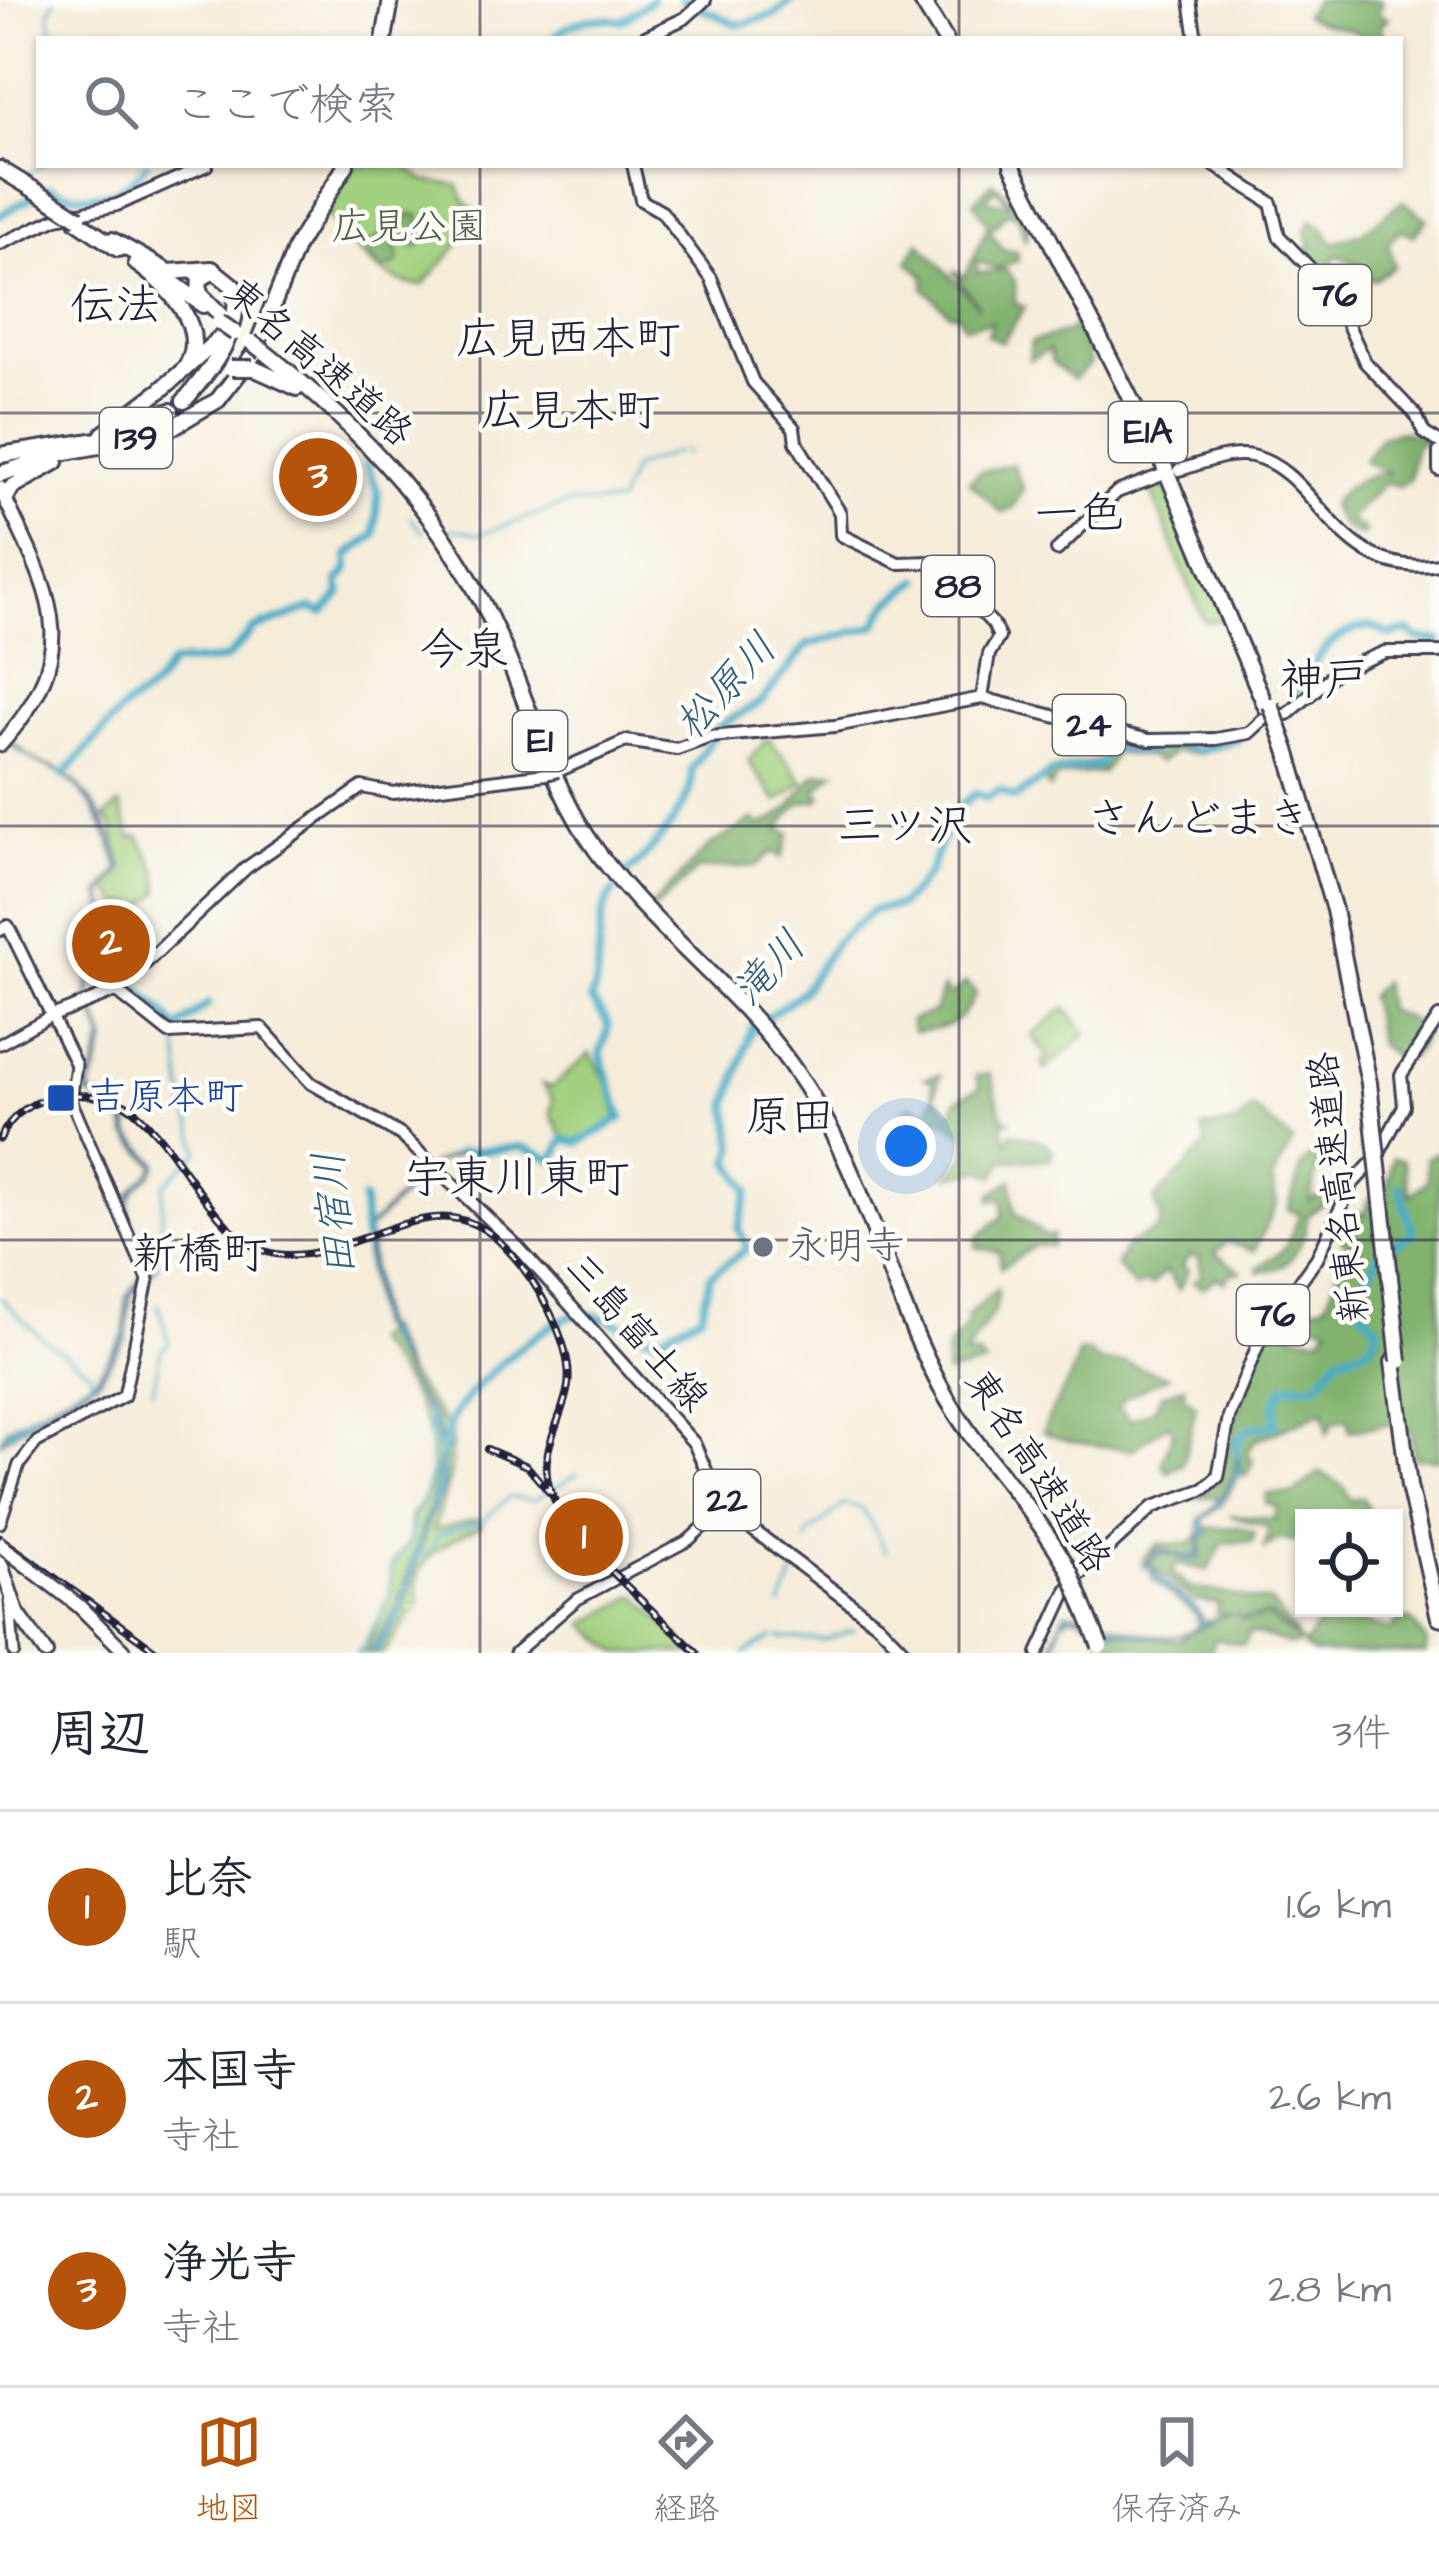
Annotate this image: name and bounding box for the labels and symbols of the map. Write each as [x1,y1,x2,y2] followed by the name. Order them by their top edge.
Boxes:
[331,201,487,255] park label: 広見公園
[1299,265,1371,325] road number: 76
[212,266,424,460] street label: 東名高速道路
[70,275,160,337] district label: 伝法
[455,309,681,371] district label: 広見西本町
[480,381,660,443] district label: 広見本町
[1109,402,1187,462] road number: E1A
[100,408,172,468] road number: 139
[279,432,357,522] pin: 3
[1034,484,1124,546] district label: 一色
[922,556,994,616] road number: 88
[419,620,509,682] district label: 今泉
[663,621,791,753] water label: 松原川
[1279,650,1369,712] district label: 神戸
[1053,695,1125,755] road number: 24
[513,711,567,771] road number: E1
[1086,789,1312,851] district label: さんどまき
[837,796,973,858] district label: 三ツ沢
[72,899,150,989] pin: 2
[720,918,820,1020] water label: 滝川
[1297,1048,1383,1326] street label: 新東名高速道路
[88,1071,244,1125] place label: 吉原本町
[45,1082,77,1114] marker: 吉原本町
[745,1087,835,1149] district label: 原田
[876,1116,936,1176] your location
[301,1148,371,1280] water label: 田宿川
[404,1148,630,1210] district label: 宇東川東町
[787,1220,904,1274] place label: 永明寺
[132,1224,268,1286] district label: 新橋町
[750,1234,776,1260] marker: 永明寺
[552,1242,720,1424] street label: 三島富士線
[1237,1285,1309,1345] road number: 76
[951,1359,1123,1585] street label: 東名高速道路
[694,1470,760,1530] road number: 22
[545,1492,623,1582] pin: 1

